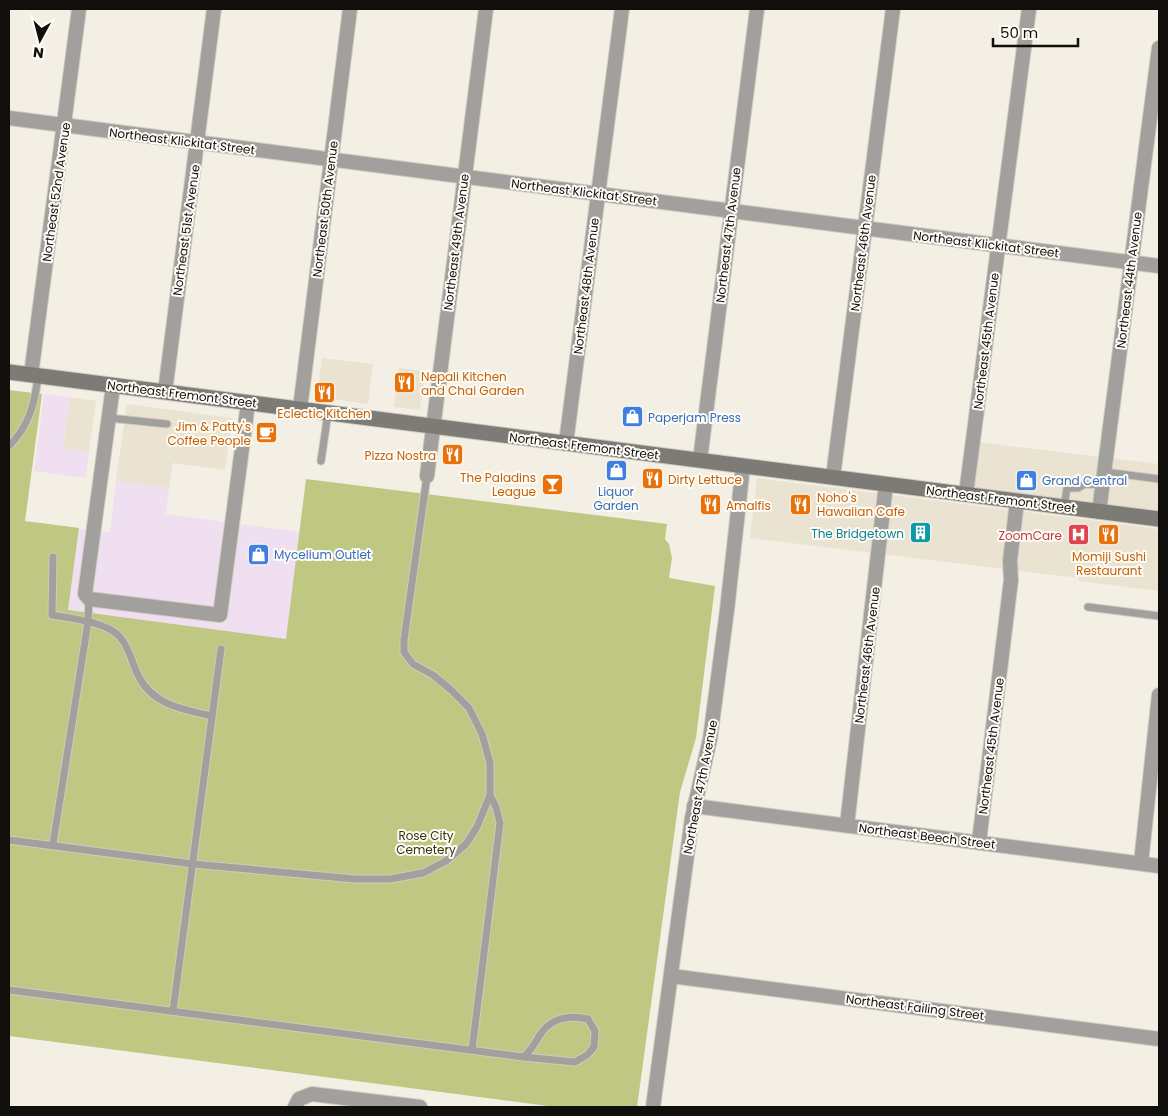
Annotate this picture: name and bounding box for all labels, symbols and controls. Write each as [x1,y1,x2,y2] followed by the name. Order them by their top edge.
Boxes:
[15,15,65,65] north arrow
[993,15,1078,47] scale bar
[1000,22,1038,43] text: 50 m
[32,42,45,63] text: N
[38,121,74,263] street label: Northeast 52nd Avenue
[108,124,256,158] street label: Northeast Klickitat Street
[308,140,342,278] street label: Northeast 50th Avenue
[168,163,204,297] street label: Northeast 51st Avenue
[711,166,745,304] street label: Northeast 47th Avenue
[439,173,473,311] street label: Northeast 49th Avenue
[846,174,880,312] street label: Northeast 46th Avenue
[510,175,658,209] street label: Northeast Klickitat Street
[1112,211,1146,349] street label: Northeast 44th Avenue
[569,217,603,355] street label: Northeast 48th Avenue
[912,227,1060,261] street label: Northeast Klickitat Street
[969,272,1003,410] street label: Northeast 45th Avenue
[421,368,524,399] place label: Nepali Kitchen and Chai Garden
[393,371,417,395] restaurant icon: Nepali Kitchen and Chai Garden
[106,376,258,412] street label: Northeast Fremont Street
[312,380,336,404] restaurant icon: Eclectic Kitchen
[277,405,371,422] place label: Eclectic Kitchen
[620,405,644,429] shop icon: Paperjam Press
[648,409,741,426] place label: Paperjam Press
[168,418,251,449] place label: Jim & Patty's Coffee People
[255,421,279,445] cafe icon: Jim & Patty's Coffee People
[508,428,660,464] street label: Northeast Fremont Street
[440,443,464,467] restaurant icon: Pizza Nostra
[365,447,436,464] place label: Pizza Nostra
[604,458,628,482] shop icon: Liquor Garden
[640,467,664,491] restaurant icon: Dirty Lettuce
[1014,468,1038,492] shop icon: Grand Central
[460,469,536,500] place label: The Paladins League
[668,471,742,488] place label: Dirty Lettuce
[540,472,564,496] bar icon: The Paladins League
[1042,472,1127,489] place label: Grand Central
[925,481,1077,517] street label: Northeast Fremont Street
[593,483,639,514] place label: Liquor Garden
[817,489,905,520] place label: Noho's Hawaiian Cafe
[789,492,813,516] restaurant icon: Noho's Hawaiian Cafe
[698,493,722,517] restaurant icon: Amalfis
[726,497,771,514] place label: Amalfis
[908,521,932,545] building icon: The Bridgetown
[1066,523,1090,547] hospital icon: ZoomCare
[1097,523,1121,547] restaurant icon: Momiji Sushi Restaurant
[811,525,904,542] place label: The Bridgetown
[998,527,1062,544] place label: ZoomCare
[246,542,270,566] shop icon: Mycelium Outlet
[274,546,371,563] place label: Mycelium Outlet
[1072,548,1146,579] place label: Momiji Sushi Restaurant
[850,586,884,724] street label: Northeast 46th Avenue
[974,677,1008,815] street label: Northeast 45th Avenue
[679,718,721,856] street label: Northeast 47th Avenue
[858,819,996,853] street label: Northeast Beech Street
[396,827,456,858] park label: Rose City Cemetery
[845,990,985,1024] street label: Northeast Failing Street

